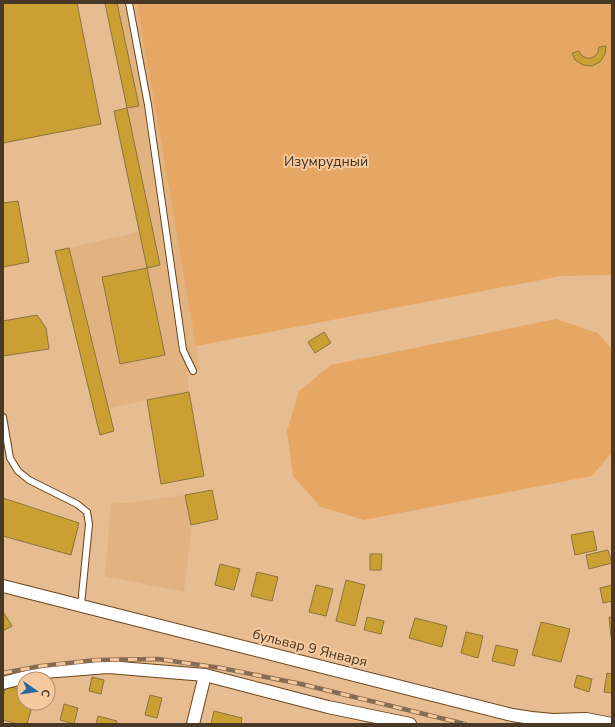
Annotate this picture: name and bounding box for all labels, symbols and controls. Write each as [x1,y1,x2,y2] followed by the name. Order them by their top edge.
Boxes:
[284,152,368,171] park label: Изумрудный
[250,625,370,671] street label: бульвар 9 Января
[16,671,56,711] north arrow
[37,688,53,699] text: С

